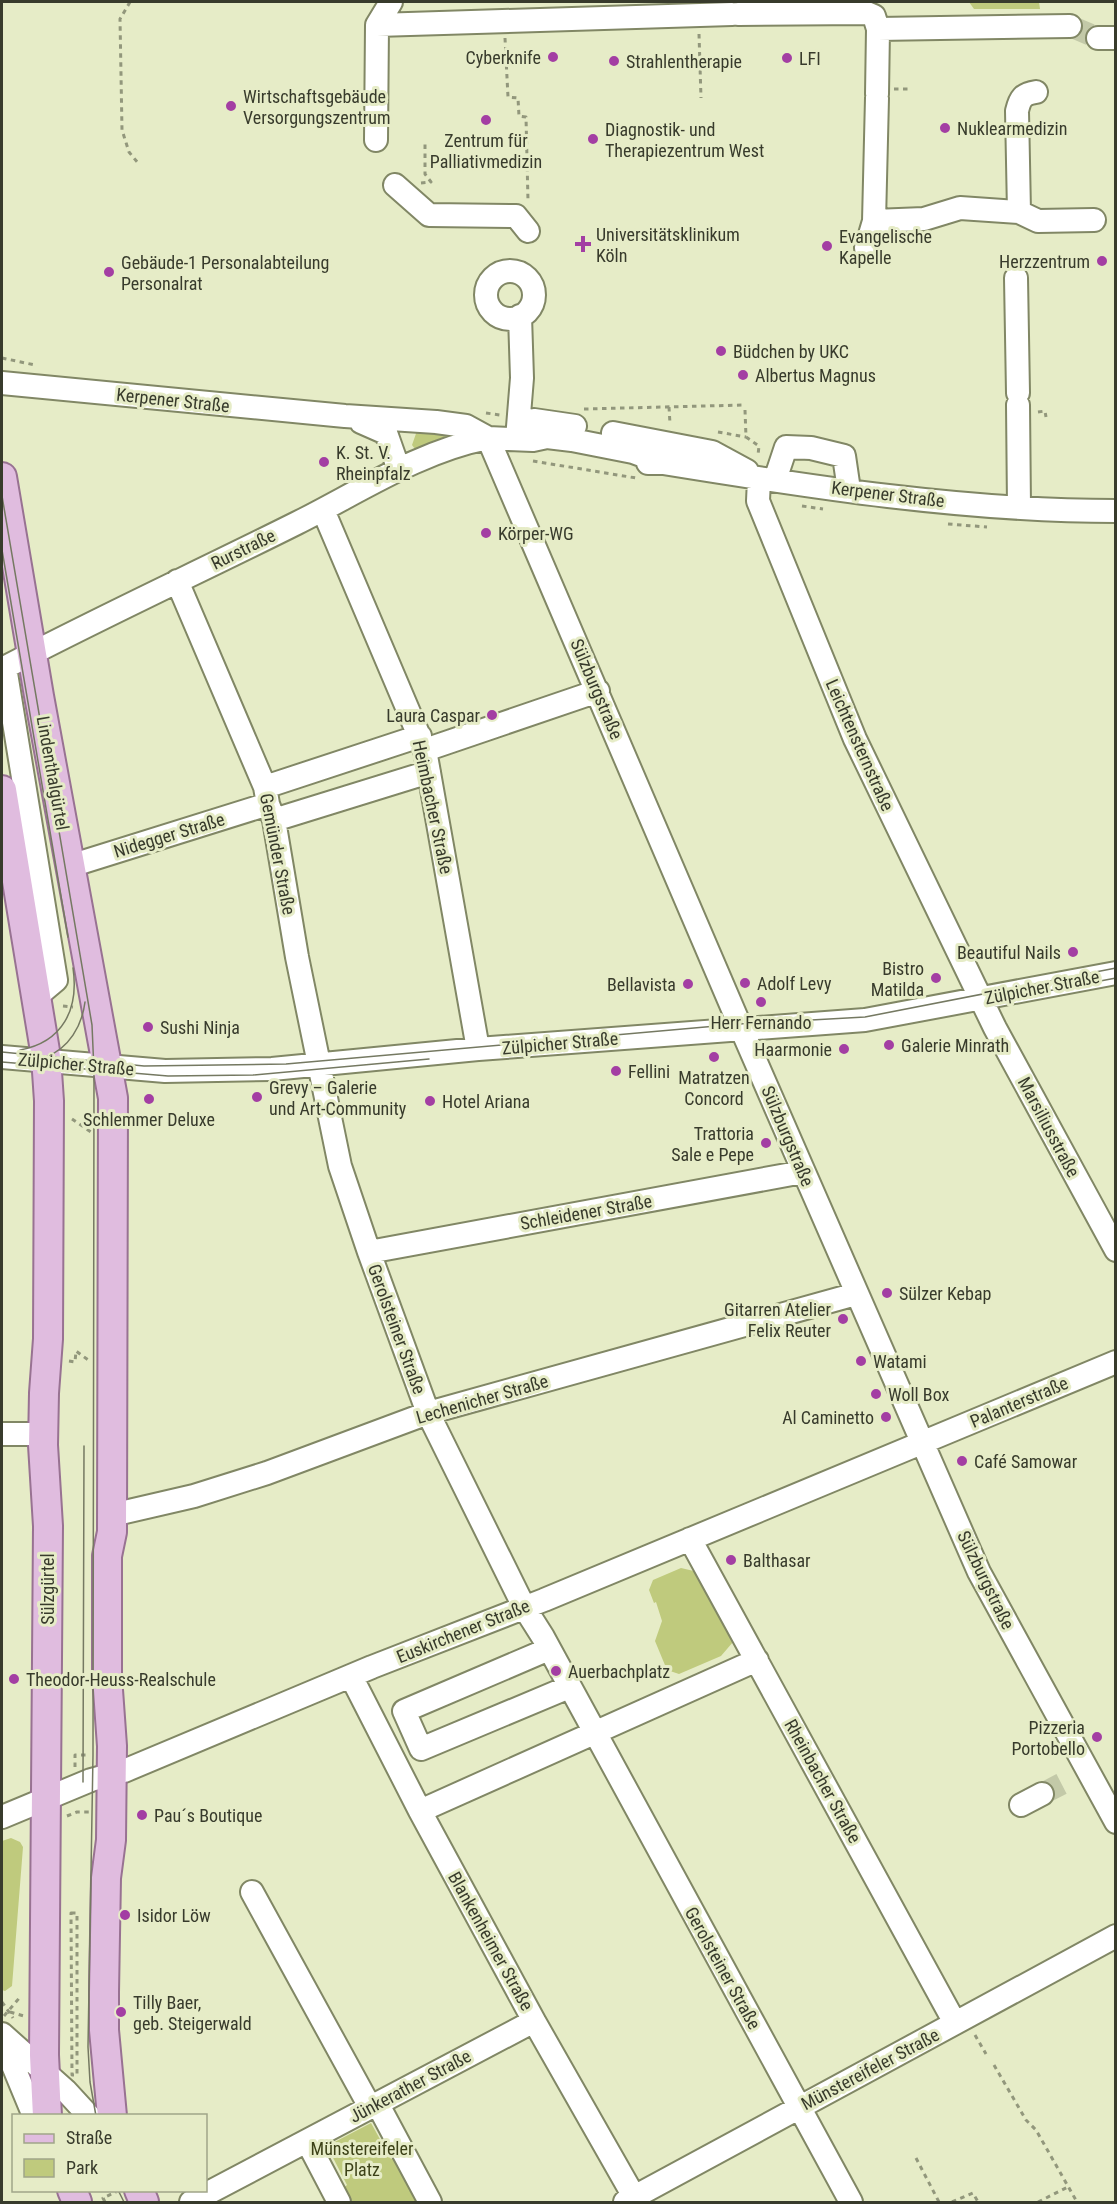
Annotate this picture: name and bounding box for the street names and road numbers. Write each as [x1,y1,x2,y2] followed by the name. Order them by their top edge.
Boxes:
[115,384,231,416] street label: Kerpener Straße
[830,477,946,511] street label: Kerpener Straße
[207,524,279,574] street label: Rurstraße
[566,636,628,742] street label: Sülzburgstraße
[822,676,898,814] street label: Leichtensternstraße
[33,714,73,832] street label: Lindenthalgürtel
[409,738,457,876] street label: Heimbacher Straße
[256,791,300,917] street label: Gemünder Straße
[111,808,227,862] street label: Nidegger Straße
[983,966,1101,1008] street label: Zülpicher Straße
[501,1027,619,1059] street label: Zülpicher Straße
[17,1048,135,1080] street label: Zülpicher Straße
[1014,1073,1084,1181] street label: Marsiliusstraße
[757,1083,819,1189] street label: Sülzburgstraße
[518,1190,654,1234] street label: Schleidener Straße
[364,1261,430,1397] street label: Gerolsteiner Straße
[413,1370,551,1428] street label: Lechenicher Straße
[967,1372,1071,1432] street label: Palanterstraße
[953,1527,1019,1633] street label: Sülzburgstraße
[37,1553,58,1625] street label: Sülzgürtel
[393,1595,533,1667] street label: Euskirchener Straße
[780,1715,866,1847] street label: Rheinbacher Straße
[444,1868,538,2014] street label: Blankenheimer Straße
[681,1903,765,2033] street label: Gerolsteiner Straße
[797,2024,943,2114] street label: Münstereifeler Straße
[346,2045,474,2127] street label: Jünkerather Straße

